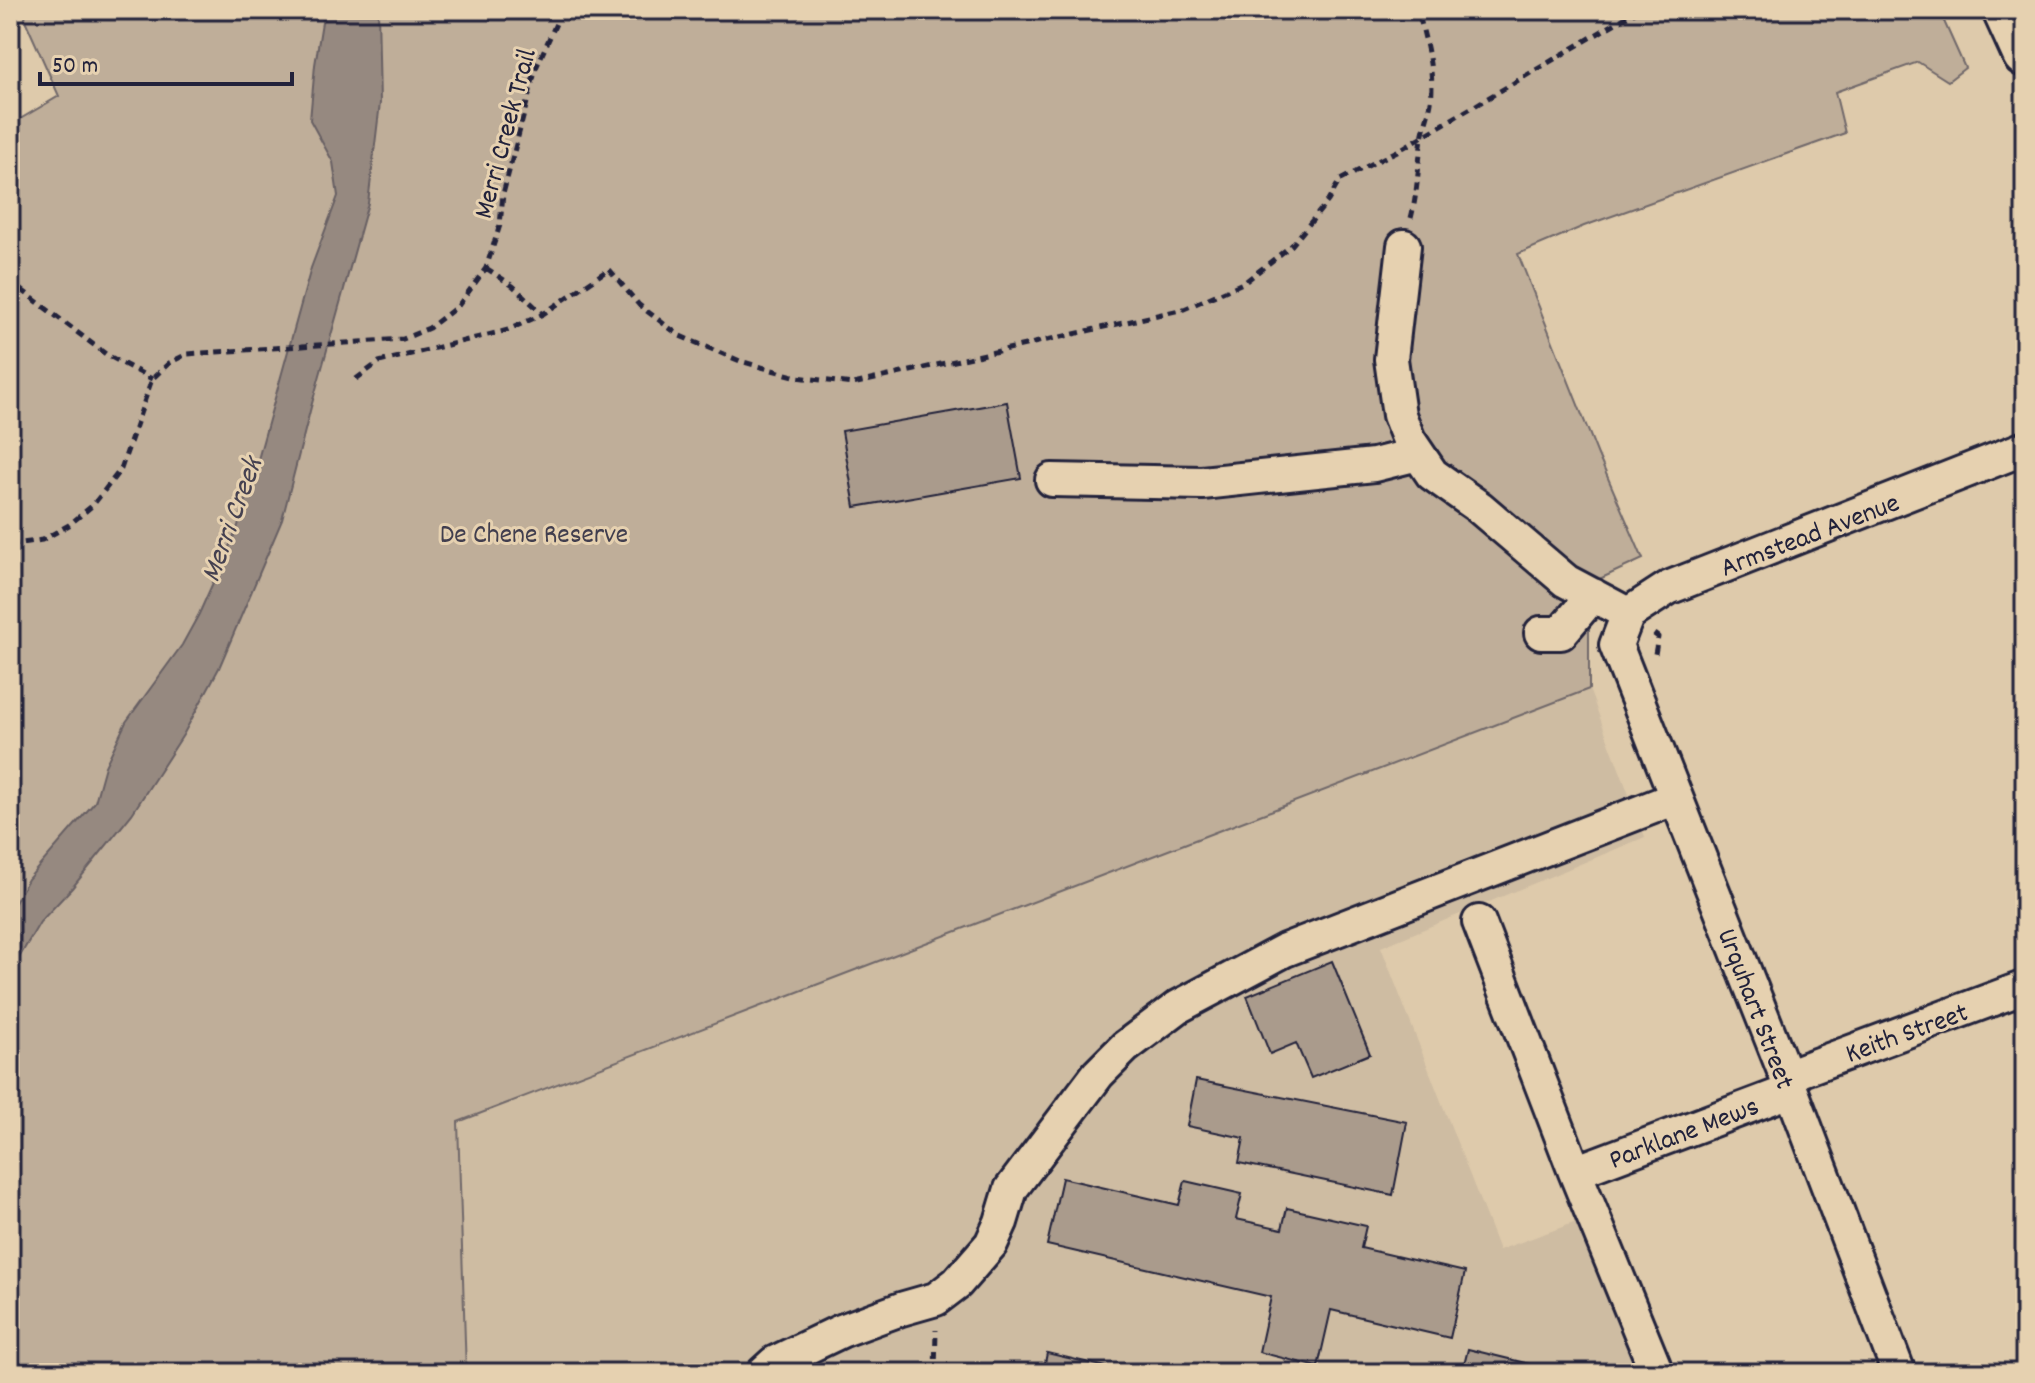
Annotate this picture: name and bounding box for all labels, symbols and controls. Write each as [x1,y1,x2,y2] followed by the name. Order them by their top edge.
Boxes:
[40,36,292,86] scale bar
[466,45,550,224] street label: Merri Creek Trail
[52,50,98,84] text: 50 m
[192,450,278,589] water label: Merri Creek
[1716,485,1906,590] street label: Armstead Avenue
[440,517,628,557] park label: De Chene Reserve
[1704,923,1802,1096] street label: Urquhart Street
[1841,995,1975,1076] street label: Keith Street
[1604,1089,1766,1183] street label: Parklane Mews

